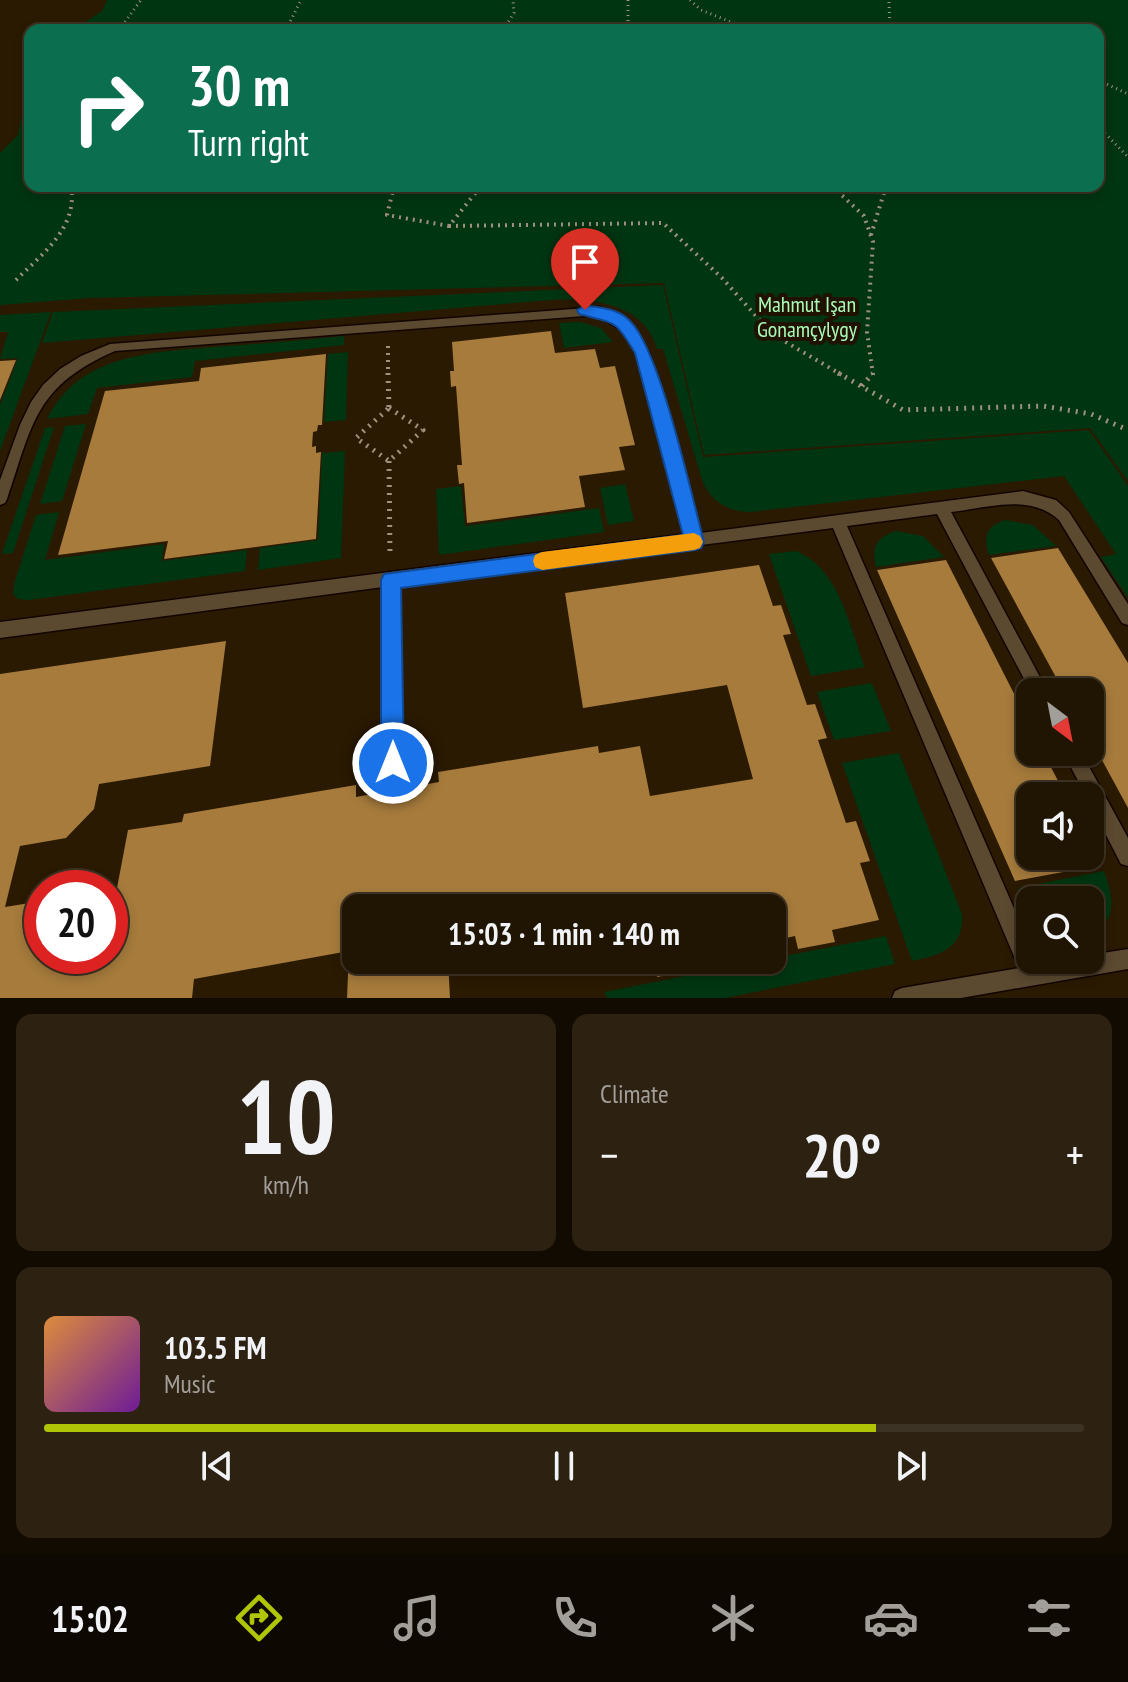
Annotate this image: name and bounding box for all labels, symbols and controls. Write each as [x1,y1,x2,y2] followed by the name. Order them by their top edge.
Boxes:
[188,49,290,121] text: 30 m
[56,56,160,160] icon: right
[188,119,309,166] text: Turn right
[551,228,619,310] pin
[563,240,607,284] icon: arrive
[757,290,858,343] park label: Mahmut Işan Gonamçylygy
[1016,678,1104,766] north arrow
[1016,678,1104,974] map controls
[351,721,435,805] position arrow
[1016,782,1104,870] button: sound
[24,870,128,974] speed limit sign: 20
[1016,886,1104,974] button: search
[448,914,680,953] text: 15:03 · 1 min · 140 m
[236,1048,336,1183] text: 10
[600,1077,669,1110] text: Climate
[802,1116,882,1194] text: 20°
[600,1126,618,1183] text: −
[1066,1126,1084,1183] text: +
[263,1168,309,1201] text: km/h
[164,1328,266,1367] text: 103.5 FM
[164,1367,216,1400] text: Music
[195,1444,239,1488] icon: previous
[542,1444,586,1488] icon: pause
[889,1444,933,1488] icon: next
[231,1590,287,1646] icon: directions
[389,1590,445,1646] icon: music
[547,1590,603,1646] icon: phone
[705,1590,761,1646] icon: climate
[863,1590,919,1646] icon: car
[1021,1590,1077,1646] icon: filters
[51,1595,129,1642] text: 15:02

